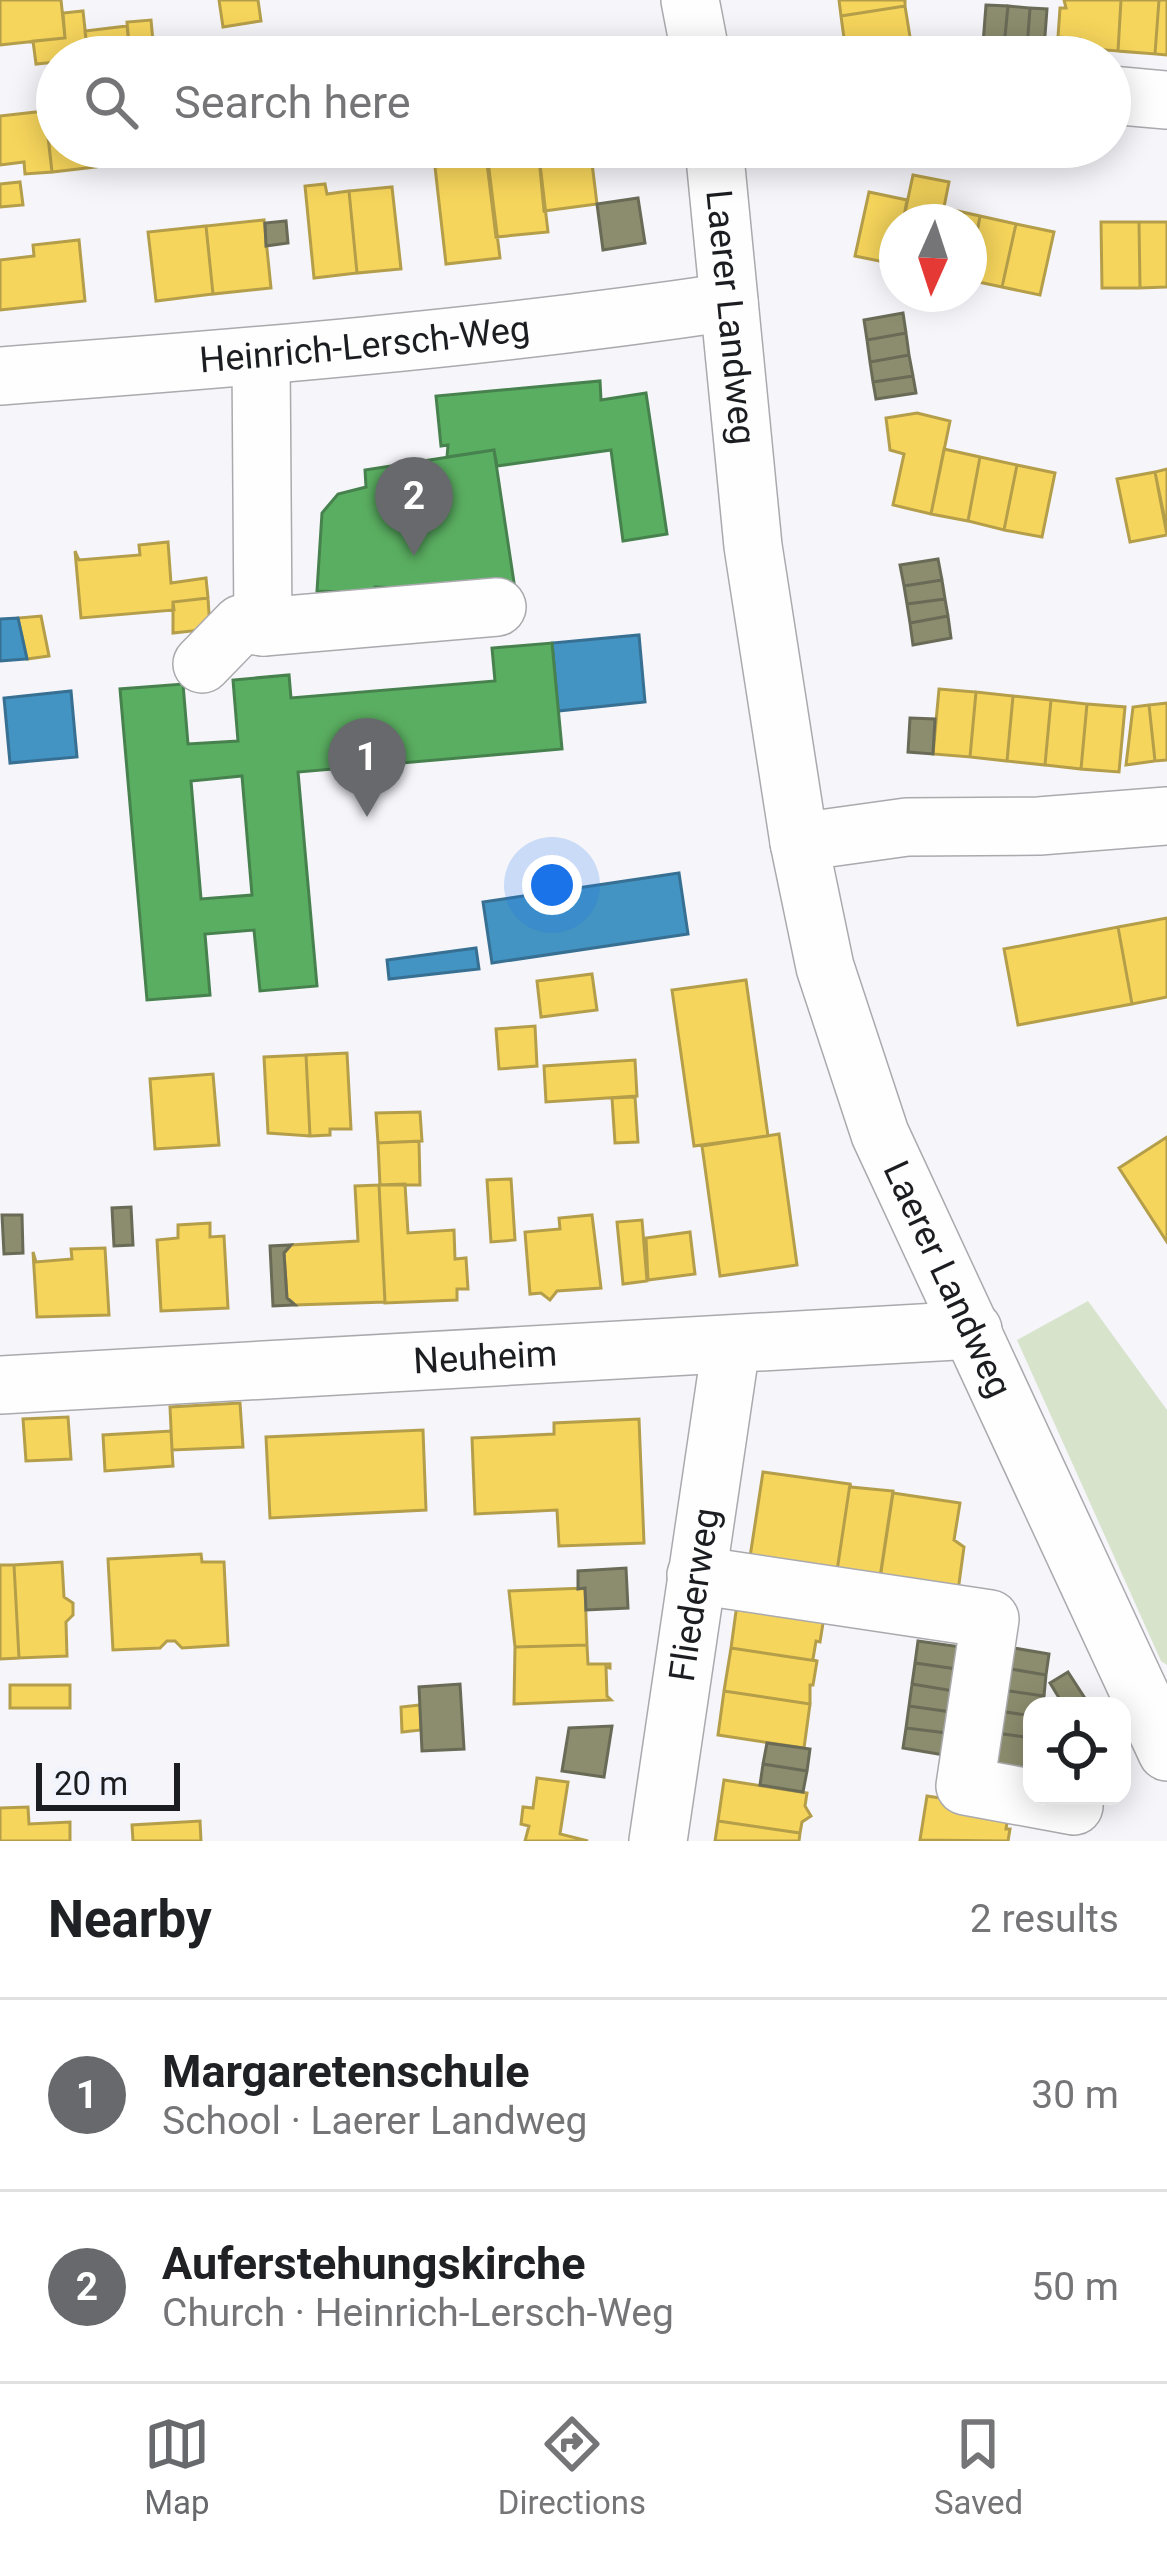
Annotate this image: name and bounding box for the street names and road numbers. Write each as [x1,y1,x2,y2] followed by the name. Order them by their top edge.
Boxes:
[697,188,764,447] street label: Laerer Landweg
[198,307,532,381] street label: Heinrich-Lersch-Weg
[875,1154,1020,1404] street label: Laerer Landweg
[412,1333,558,1383] street label: Neuheim
[661,1505,728,1684] street label: Fliederweg

